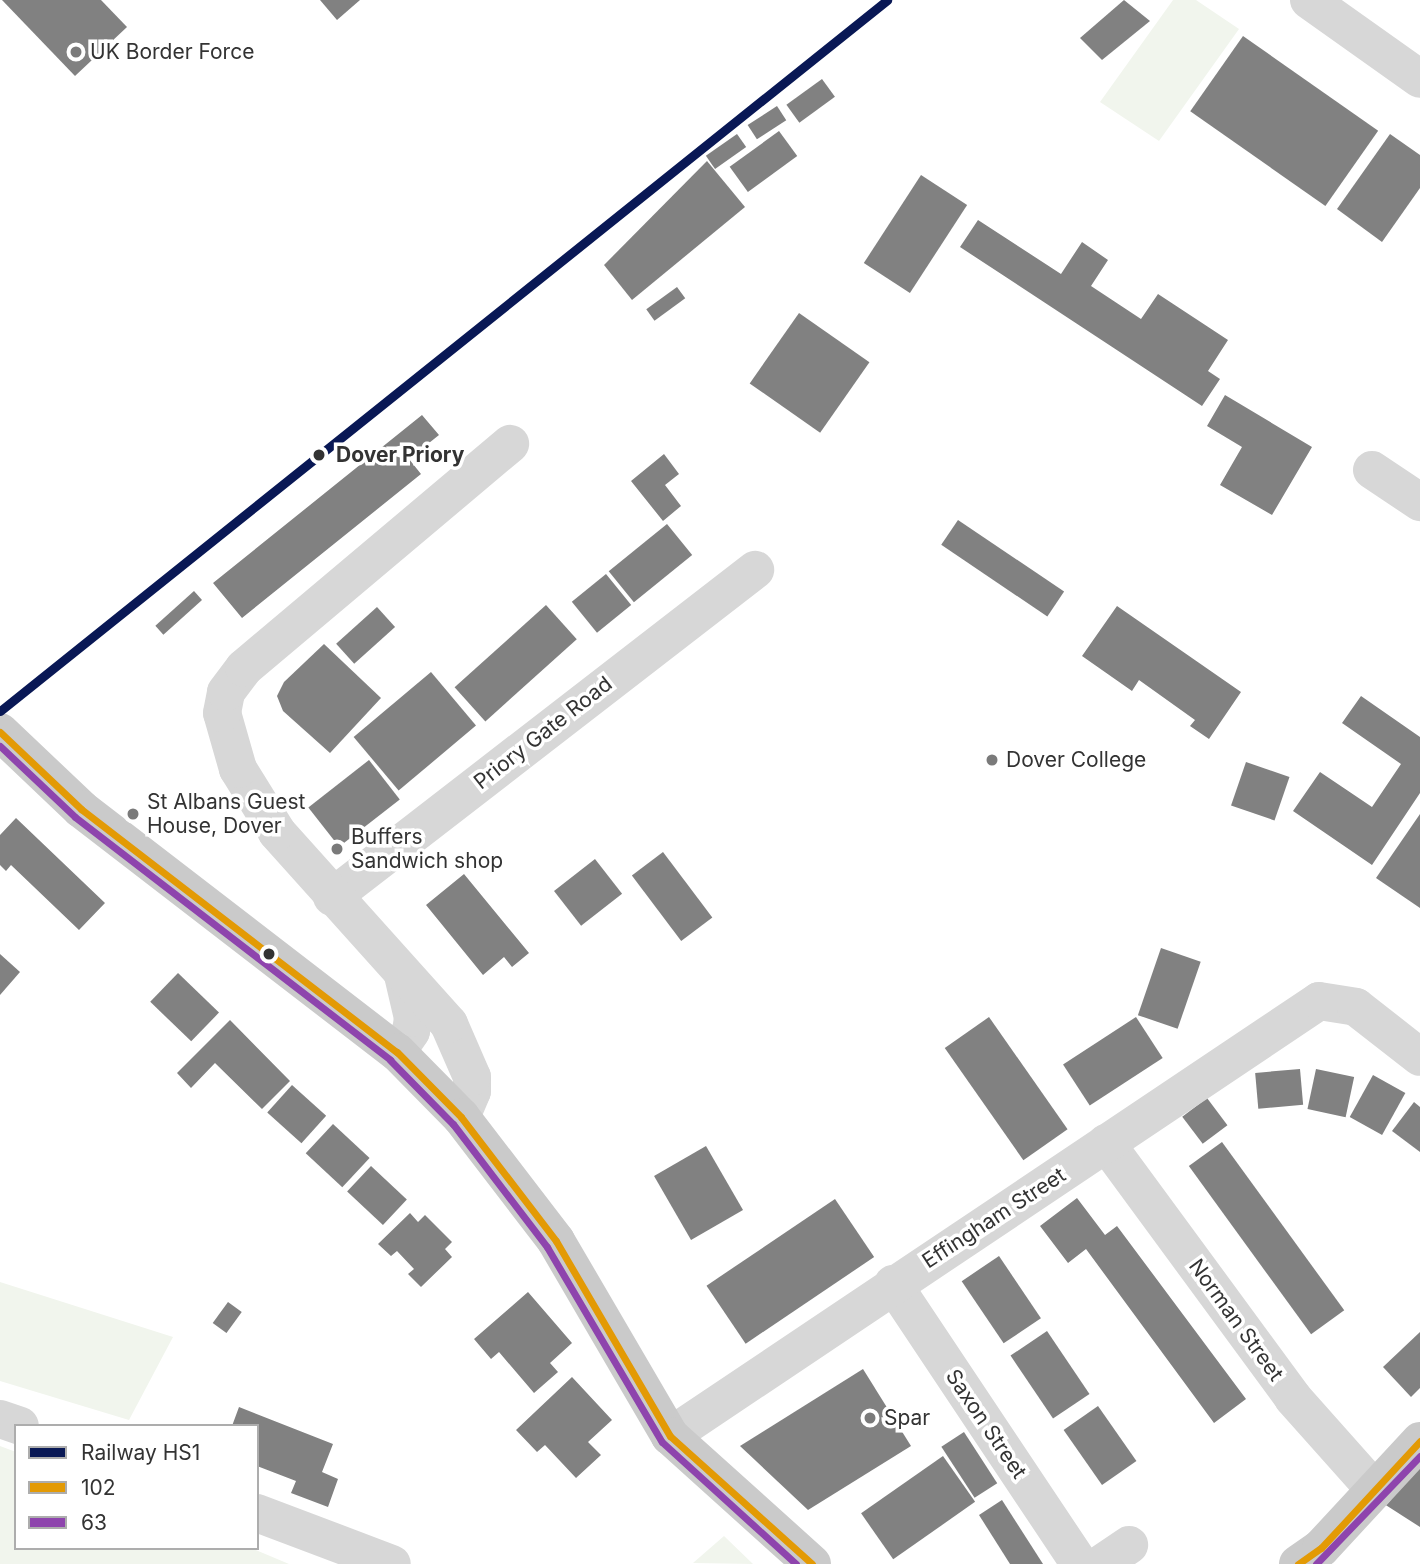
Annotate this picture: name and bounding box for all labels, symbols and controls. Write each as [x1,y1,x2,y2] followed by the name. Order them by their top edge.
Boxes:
[90,39,254,65] place label: UK Border Force
[68,44,84,60] marker: UK Border Force
[336,442,464,468] place label: Dover Priory
[308,444,330,466] marker: Dover Priory
[469,671,617,795] street label: Priory Gate Road
[1006,747,1146,773] place label: Dover College
[984,752,1000,768] marker: Dover College
[147,789,305,839] place label: St Albans Guest House, Dover
[125,806,141,822] marker: St Albans Guest House, Dover
[351,824,503,874] place label: Buffers Sandwich shop
[329,841,345,857] marker: Buffers Sandwich shop
[262,947,276,961] unlabelled marker
[918,1162,1070,1274] street label: Effingham Street
[1183,1254,1289,1386] street label: Norman Street
[940,1365,1032,1483] street label: Saxon Street
[884,1405,930,1431] place label: Spar
[862,1410,878,1426] marker: Spar
[14,1424,259,1550] legend
[81,1440,200,1465] text: Railway HS1
[81,1475,116,1500] text: 102
[81,1510,107,1535] text: 63

